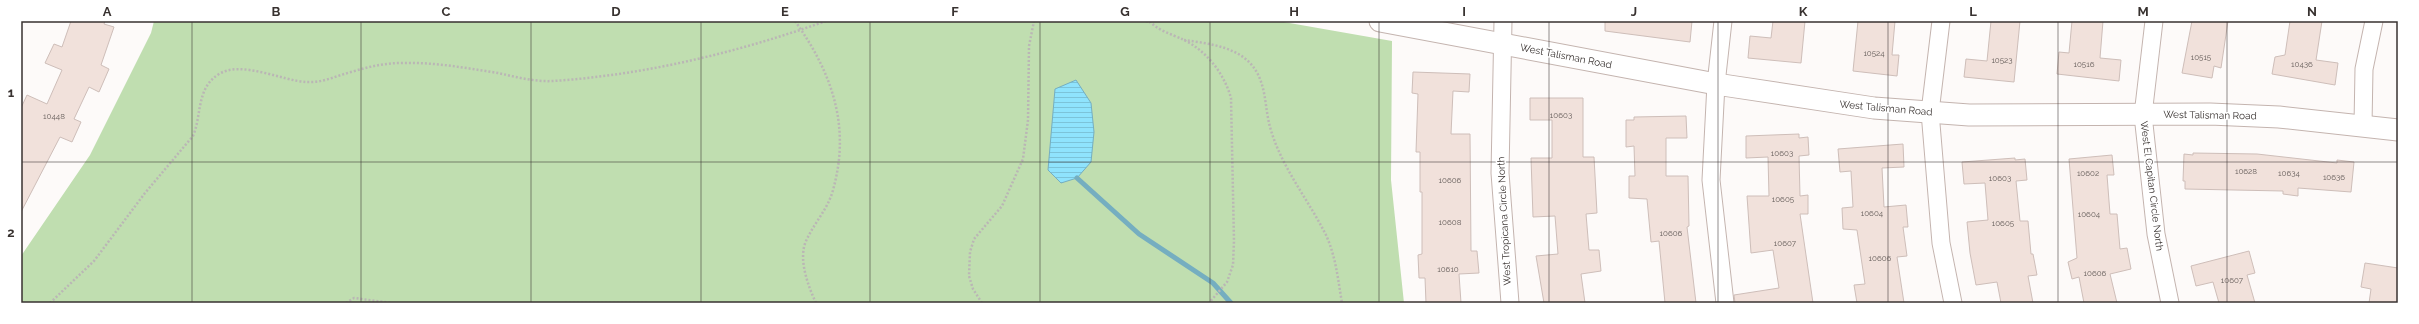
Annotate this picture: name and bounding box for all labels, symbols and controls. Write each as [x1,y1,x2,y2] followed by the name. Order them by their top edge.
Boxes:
[103,4,112,19] text: A
[272,4,281,19] text: B
[442,4,451,19] text: C
[611,4,621,19] text: D
[781,4,789,19] text: E
[951,4,959,19] text: F
[1120,4,1130,19] text: G
[1289,4,1299,19] text: H
[1462,4,1466,19] text: I
[1631,4,1637,19] text: J
[1799,4,1808,19] text: K
[1969,4,1977,19] text: L
[2137,4,2149,19] text: M
[2307,4,2317,19] text: N
[1519,42,1613,70] street label: West Talisman Road
[1863,48,1885,58] house number: 10524
[2191,52,2212,62] house number: 10515
[1991,55,2013,65] house number: 10523
[2074,59,2095,69] house number: 10516
[2291,59,2313,69] house number: 10436
[8,85,15,100] text: 1
[1839,98,1933,118] street label: West Talisman Road
[2163,109,2257,121] street label: West Talisman Road
[1550,110,1572,120] house number: 10603
[43,111,65,121] house number: 10448
[2139,121,2165,252] street label: West El Capitan Circle North
[1771,148,1793,158] house number: 10603
[1495,156,1513,286] street label: West Tropicana Circle North
[2235,166,2257,176] house number: 10628
[2077,168,2099,178] house number: 10602
[2278,168,2301,178] house number: 10634
[2323,172,2345,182] house number: 10636
[1989,173,2011,183] house number: 10603
[1439,175,1462,185] house number: 10606
[1772,194,1795,204] house number: 10605
[1861,208,1884,218] house number: 10604
[2078,209,2101,219] house number: 10604
[1439,217,1462,227] house number: 10608
[1992,218,2015,228] house number: 10605
[7,225,15,240] text: 2
[1660,228,1683,238] house number: 10606
[1774,238,1797,248] house number: 10607
[1869,253,1892,263] house number: 10606
[1437,264,1459,274] house number: 10610
[2084,268,2107,278] house number: 10606
[2221,275,2244,285] house number: 10607

